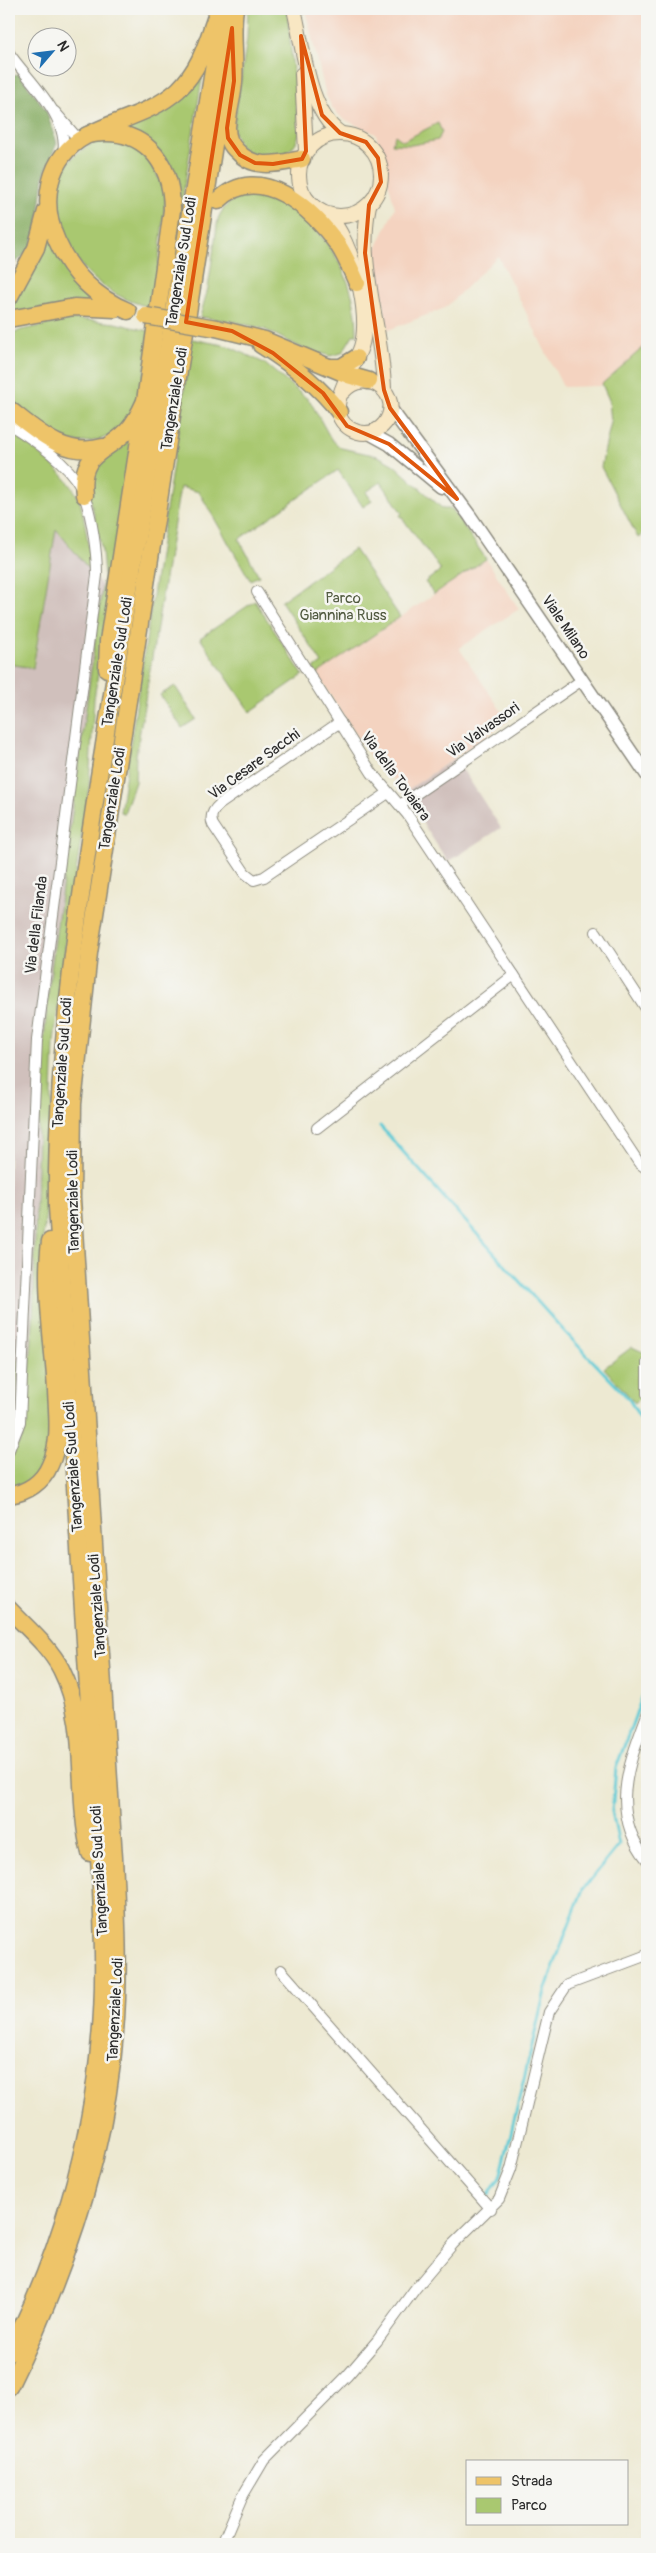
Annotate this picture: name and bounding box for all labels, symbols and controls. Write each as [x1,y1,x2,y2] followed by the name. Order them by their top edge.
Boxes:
[28,28,78,78] north arrow
[53,38,73,54] text: N
[162,196,201,328] street label: Tangenziale Sud Lodi
[157,346,192,452] street label: Tangenziale Lodi
[299,589,387,625] park label: Parco Giannina Russ
[537,592,594,663] street label: Viale Milano
[98,596,137,728] street label: Tangenziale Sud Lodi
[443,698,524,762] street label: Via Valvassori
[205,725,304,804] street label: Via Cesare Sacchi
[357,728,434,825] street label: Via della Tovaiera
[95,746,130,852] street label: Tangenziale Lodi
[21,875,52,975] street label: Via della Filanda
[48,997,77,1129] street label: Tangenziale Sud Lodi
[63,1150,84,1254] street label: Tangenziale Lodi
[59,1401,88,1533] street label: Tangenziale Sud Lodi
[84,1553,111,1658] street label: Tangenziale Lodi
[87,1805,112,1937] street label: Tangenziale Sud Lodi
[103,1957,128,2062] street label: Tangenziale Lodi
[466,2460,628,2526] legend
[511,2472,552,2491] text: Strada
[511,2496,547,2515] text: Parco

